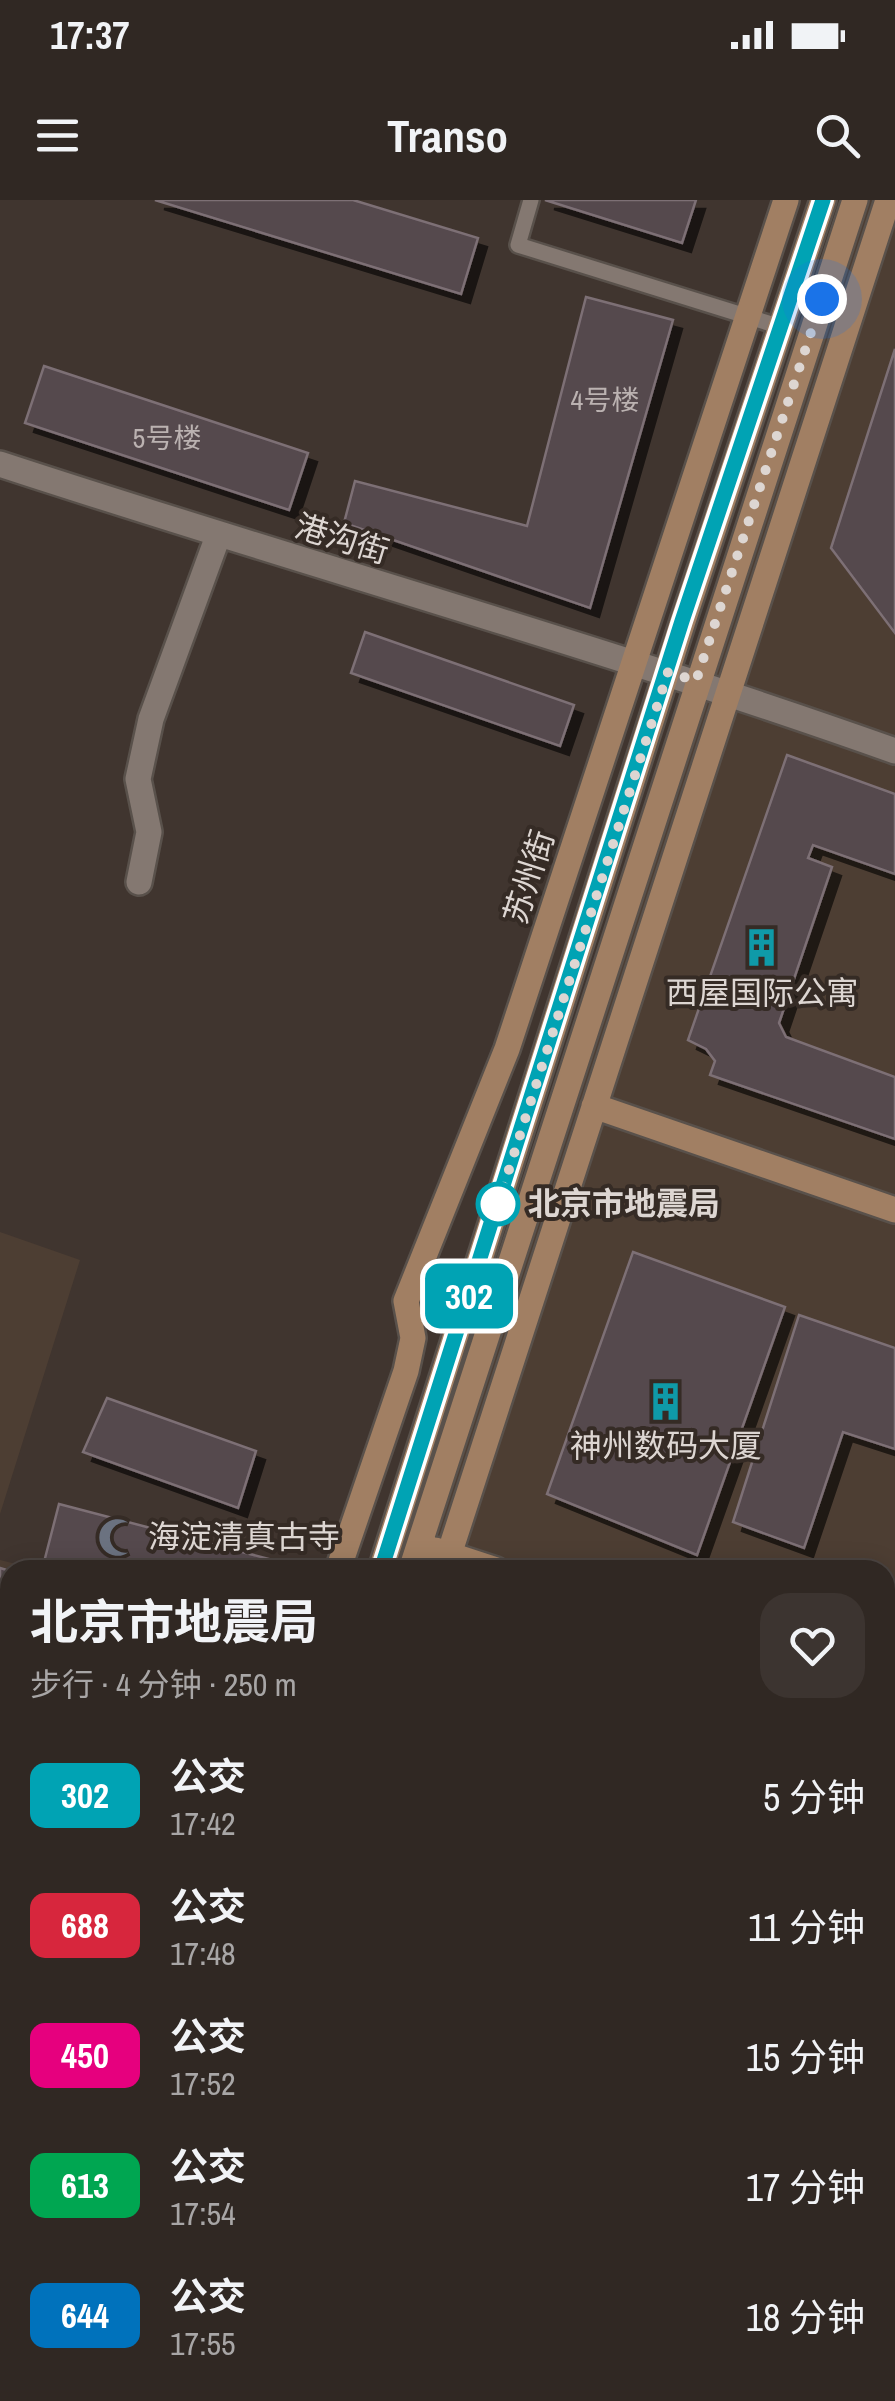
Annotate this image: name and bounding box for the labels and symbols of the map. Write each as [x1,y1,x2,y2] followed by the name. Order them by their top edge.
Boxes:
[797,274,847,324] your location
[571,381,639,419] house number: 4号楼
[133,419,201,457] house number: 5号楼
[290,504,394,573] street label: 港沟街
[493,825,564,929] street label: 苏州街
[741,927,783,969] building icon: 西屋国际公寓
[666,971,858,1014] place label: 西屋国际公寓
[528,1182,720,1225] place label: 北京市地震局
[477,1183,519,1225] marker: 北京市地震局
[412,1264,526,1328] line badge: 302
[645,1380,687,1422] building icon: 神州数码大厦
[570,1424,762,1467] place label: 神州数码大厦
[148,1515,340,1558] place label: 海淀清真古寺
[97,1516,139,1558] mosque icon: 海淀清真古寺

